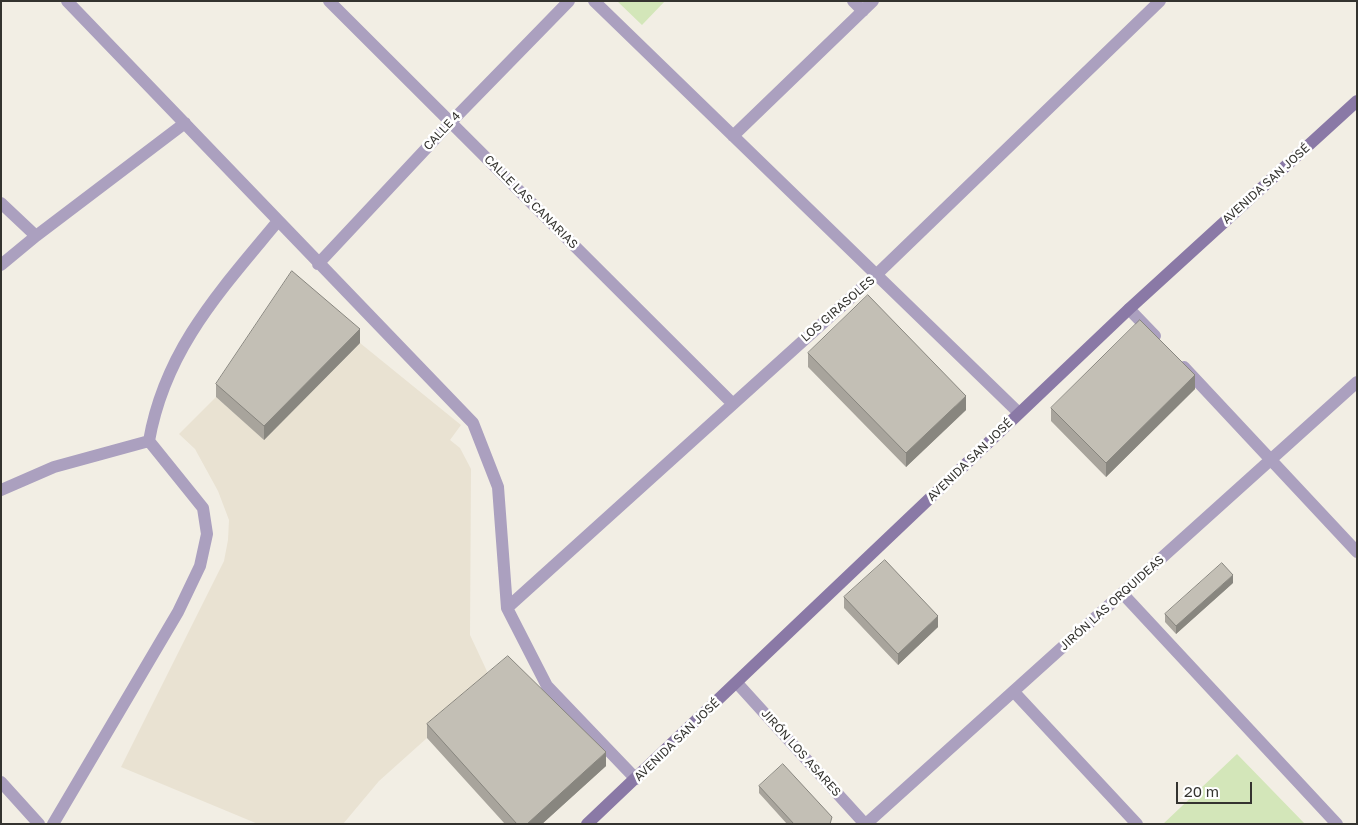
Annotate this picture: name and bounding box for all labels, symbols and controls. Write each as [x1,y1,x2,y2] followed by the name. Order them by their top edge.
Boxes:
[421,109,463,153] street label: CALLE 4
[1219,141,1313,227] street label: AVENIDA SAN JOSÉ
[481,152,581,252] street label: CALLE LAS CANARIAS
[798,273,878,345] street label: LOS GIRASOLES
[924,416,1016,504] street label: AVENIDA SAN JOSÉ
[1057,552,1167,654] street label: JIRÓN LAS ORQUIDEAS
[631,696,723,784] street label: AVENIDA SAN JOSÉ
[758,706,844,800] street label: JIRÓN LOS ASARES
[1178,772,1254,804] scale bar
[1184,782,1219,800] text: 20 m

